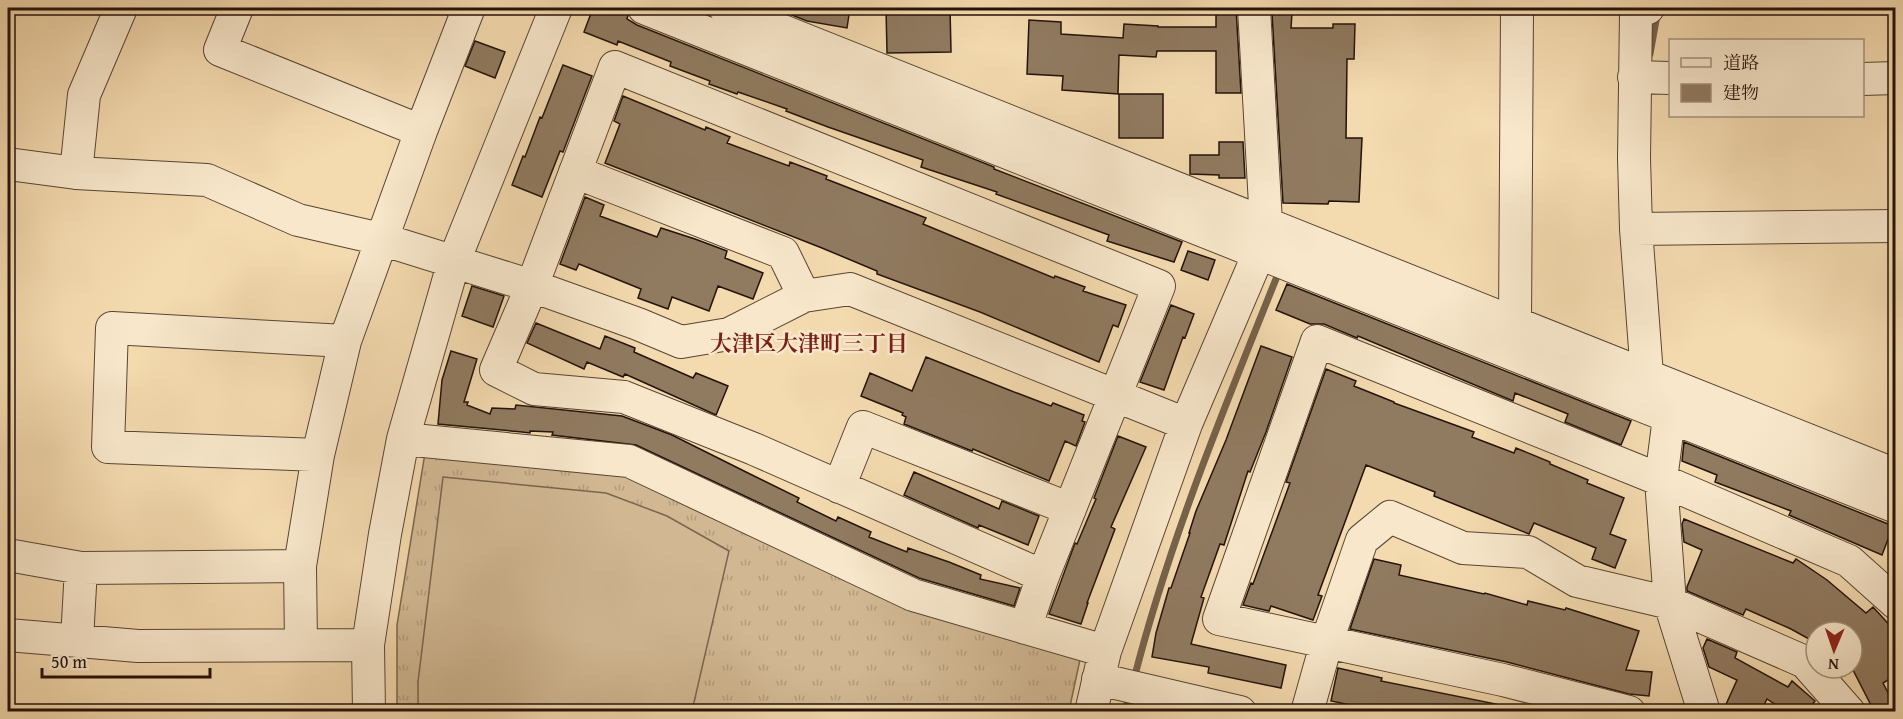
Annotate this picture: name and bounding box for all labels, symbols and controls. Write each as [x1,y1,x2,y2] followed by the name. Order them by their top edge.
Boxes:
[1669,39,1864,117] legend
[1723,49,1759,76] text: 道路
[1723,79,1759,106] text: 建物
[710,327,908,359] district label: 大津区大津町三丁目
[1804,620,1864,680] north arrow
[42,641,210,679] scale bar
[51,648,87,675] text: 50 m
[1827,653,1839,677] text: N

